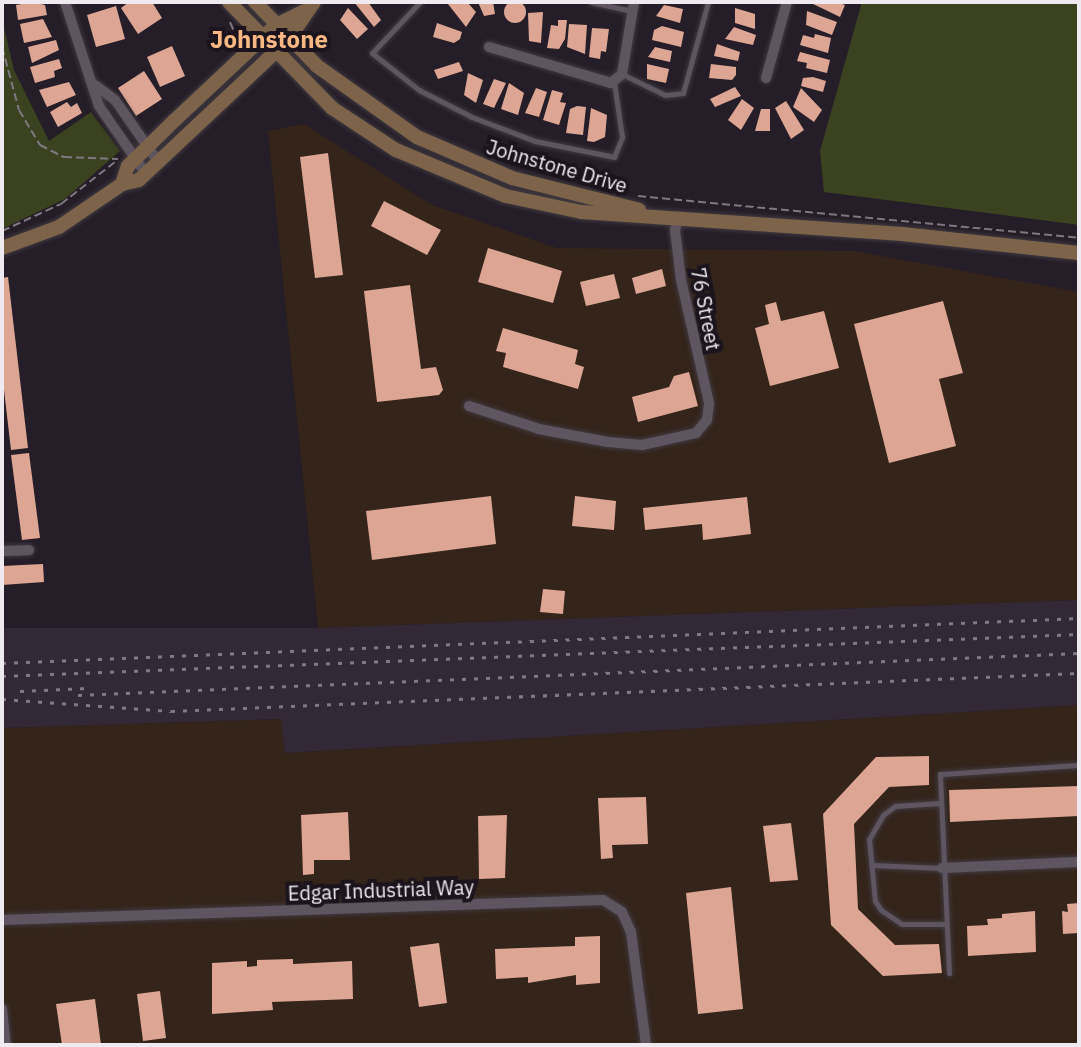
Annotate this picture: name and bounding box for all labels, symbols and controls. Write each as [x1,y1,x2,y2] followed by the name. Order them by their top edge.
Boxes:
[210,26,328,54] district label: Johnstone
[484,134,630,198] street label: Johnstone Drive
[686,266,726,352] street label: 76 Street
[287,875,475,905] street label: Edgar Industrial Way

